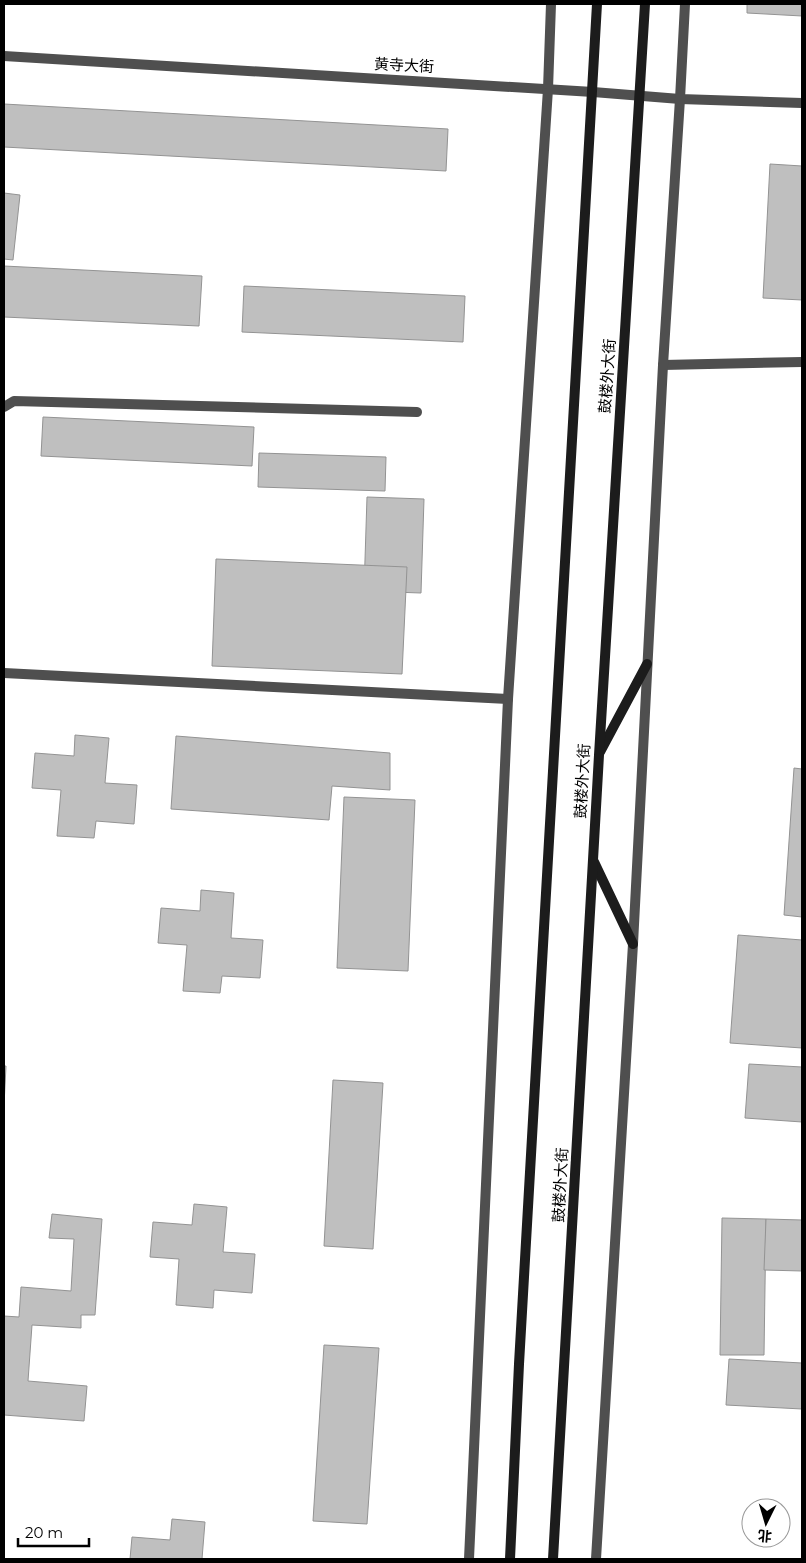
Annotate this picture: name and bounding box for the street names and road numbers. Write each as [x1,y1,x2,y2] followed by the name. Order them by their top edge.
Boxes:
[374,54,434,76] street label: 黄寺大街
[595,338,619,414] street label: 鼓楼外大街
[571,743,593,819] street label: 鼓楼外大街
[549,1147,571,1223] street label: 鼓楼外大街

